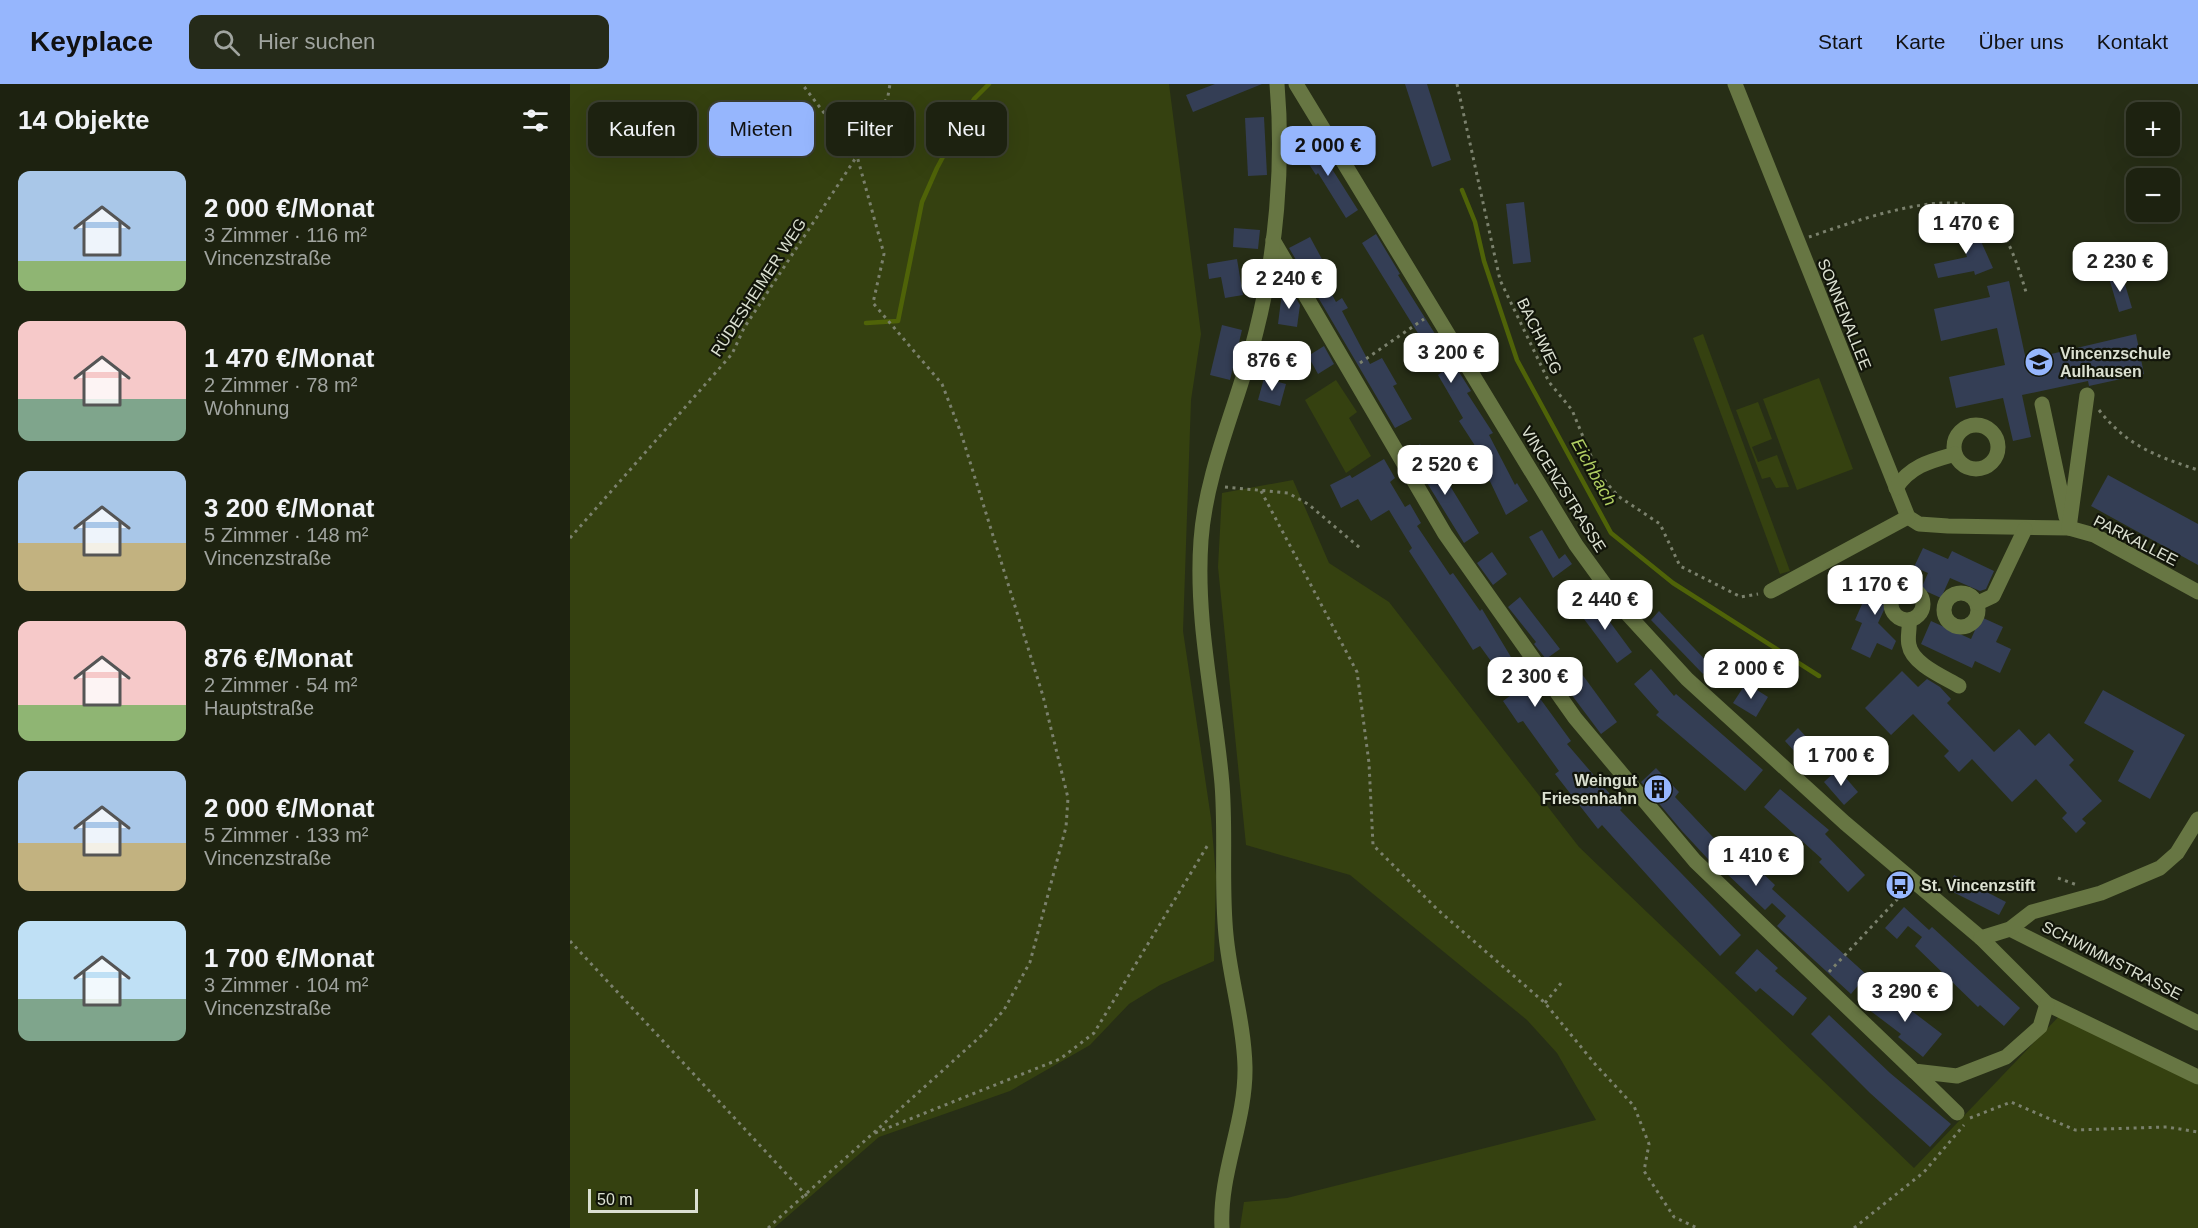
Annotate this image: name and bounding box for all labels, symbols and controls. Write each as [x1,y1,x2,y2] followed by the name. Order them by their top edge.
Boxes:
[189,15,609,69] search box
[30,26,153,57] text: Keyplace
[210,26,243,59] icon: search
[258,29,375,54] text: Hier suchen
[1818,30,1862,53] text: Start
[1895,30,1946,53] text: Karte
[1979,30,2064,53] text: Über uns
[2097,30,2168,53] text: Kontakt
[588,102,697,156] chip: Kaufen
[709,102,814,156] chip: Mieten
[826,102,914,156] chip: Filter
[926,102,1007,156] chip: Neu
[2126,102,2180,222] map controls
[2126,102,2180,156] button: +
[519,104,552,137] icon: filters
[18,105,150,135] text: 14 Objekte
[1273,126,1383,177] pin: 2 000 €
[1295,134,1361,156] text: 2 000 €
[2126,168,2180,222] button: −
[204,193,375,223] text: 2 000 €/Monat
[66,195,138,267] icon: home
[1911,204,2021,255] pin: 1 470 €
[1933,212,1999,234] text: 1 470 €
[707,215,809,359] street label: RÜDESHEIMER WEG
[204,224,367,246] text: 3 Zimmer · 116 m²
[2065,242,2175,293] pin: 2 230 €
[204,247,331,269] text: Vincenzstraße
[2087,250,2153,272] text: 2 230 €
[1815,256,1875,372] street label: SONNENALLEE
[1234,259,1344,310] pin: 2 240 €
[1256,267,1322,289] text: 2 240 €
[1514,295,1565,377] street label: BACHWEG
[1396,333,1506,384] pin: 3 200 €
[1230,341,1314,392] pin: 876 €
[1418,341,1484,363] text: 3 200 €
[204,343,375,373] text: 1 470 €/Monat
[66,345,138,417] icon: home
[2060,345,2171,380] place label: Vincenzschule Aulhausen
[2023,346,2055,378] school or university icon: Vincenzschule Aulhausen
[1247,349,1297,371] text: 876 €
[204,374,357,396] text: 2 Zimmer · 78 m²
[204,397,289,419] text: Wohnung
[1518,423,1609,555] street label: VINCENZSTRASSE
[1567,435,1621,509] water label: Eichbach
[1390,445,1500,496] pin: 2 520 €
[1412,453,1478,475] text: 2 520 €
[204,493,375,523] text: 3 200 €/Monat
[66,495,138,567] icon: home
[2091,512,2181,569] street label: PARKALLEE
[204,524,368,546] text: 5 Zimmer · 148 m²
[204,547,331,569] text: Vincenzstraße
[1820,565,1930,616] pin: 1 170 €
[1842,573,1908,595] text: 1 170 €
[1550,580,1660,631] pin: 2 440 €
[1572,588,1638,610] text: 2 440 €
[204,643,353,673] text: 876 €/Monat
[66,645,138,717] icon: home
[1696,649,1806,700] pin: 2 000 €
[1480,657,1590,708] pin: 2 300 €
[1718,657,1784,679] text: 2 000 €
[1502,665,1568,687] text: 2 300 €
[204,674,357,696] text: 2 Zimmer · 54 m²
[204,697,314,719] text: Hauptstraße
[1786,736,1896,787] pin: 1 700 €
[1808,744,1874,766] text: 1 700 €
[1542,772,1638,807] place label: Weingut Friesenhahn
[1642,773,1674,805] building icon: Weingut Friesenhahn
[204,793,375,823] text: 2 000 €/Monat
[66,795,138,867] icon: home
[204,824,368,846] text: 5 Zimmer · 133 m²
[1701,836,1811,887] pin: 1 410 €
[1723,844,1789,866] text: 1 410 €
[204,847,331,869] text: Vincenzstraße
[1884,869,1916,901] bus stop icon: St. Vincenzstift
[1921,877,2036,894] place label: St. Vincenzstift
[2039,918,2185,1003] street label: SCHWIMMSTRASSE
[204,943,375,973] text: 1 700 €/Monat
[66,945,138,1017] icon: home
[1850,972,1960,1023] pin: 3 290 €
[204,974,368,996] text: 3 Zimmer · 104 m²
[1872,980,1938,1002] text: 3 290 €
[204,997,331,1019] text: Vincenzstraße
[588,1186,698,1214] scale bar
[597,1191,633,1208] text: 50 m

